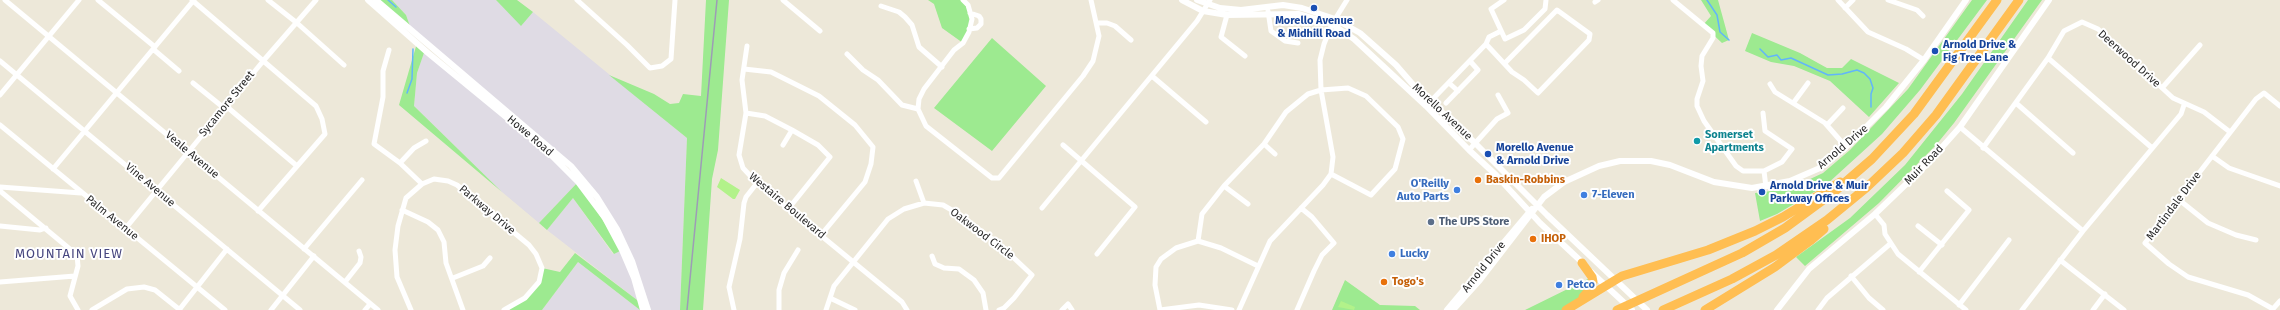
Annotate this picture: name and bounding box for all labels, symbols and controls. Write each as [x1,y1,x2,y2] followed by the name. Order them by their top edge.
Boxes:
[1309,3,1319,13] marker: Morello Avenue & Midhill Road
[1275,14,1353,40] place label: Morello Avenue & Midhill Road
[2095,28,2163,90] street label: Deerwood Drive
[1943,38,2016,64] place label: Arnold Drive & Fig Tree Lane
[1930,46,1940,56] marker: Arnold Drive & Fig Tree Lane
[196,68,258,140] street label: Sycamore Street
[1409,81,1475,143] street label: Morello Avenue
[504,113,556,159] street label: Howe Road
[1815,122,1871,172] street label: Arnold Drive
[1705,128,1764,154] place label: Somerset Apartments
[162,129,222,181] street label: Veale Avenue
[1692,136,1702,146] marker: Somerset Apartments
[1496,141,1574,167] place label: Morello Avenue & Arnold Drive
[1902,142,1946,188] street label: Muir Road
[1483,149,1493,159] marker: Morello Avenue & Arnold Drive
[122,160,178,210] street label: Vine Avenue
[2144,169,2204,243] street label: Martindale Drive
[746,170,828,242] street label: Westaire Boulevard
[1486,173,1565,187] place label: Baskin-Robbins
[1473,175,1483,185] marker: Baskin-Robbins
[1397,177,1449,203] place label: O'Reilly Auto Parts
[1770,179,1868,205] place label: Arnold Drive & Muir Parkway Offices
[456,183,518,237] street label: Parkway Drive
[1452,185,1462,195] marker: O'Reilly Auto Parts
[1757,187,1767,197] marker: Arnold Drive & Muir Parkway Offices
[1592,188,1634,202] place label: 7-Eleven
[1579,190,1589,200] marker: 7-Eleven
[83,193,141,243] street label: Palm Avenue
[947,206,1017,262] street label: Oakwood Circle
[1439,215,1509,229] place label: The UPS Store
[1426,217,1436,227] marker: The UPS Store
[1541,232,1566,246] place label: IHOP
[1528,234,1538,244] marker: IHOP
[1459,239,1509,295] street label: Arnold Drive
[15,246,123,262] district label: MOUNTAIN VIEW
[1400,247,1429,261] place label: Lucky
[1387,249,1397,259] marker: Lucky
[1392,275,1424,289] place label: Togo's
[1379,277,1389,287] marker: Togo's
[1567,278,1595,292] place label: Petco
[1554,280,1564,290] marker: Petco

